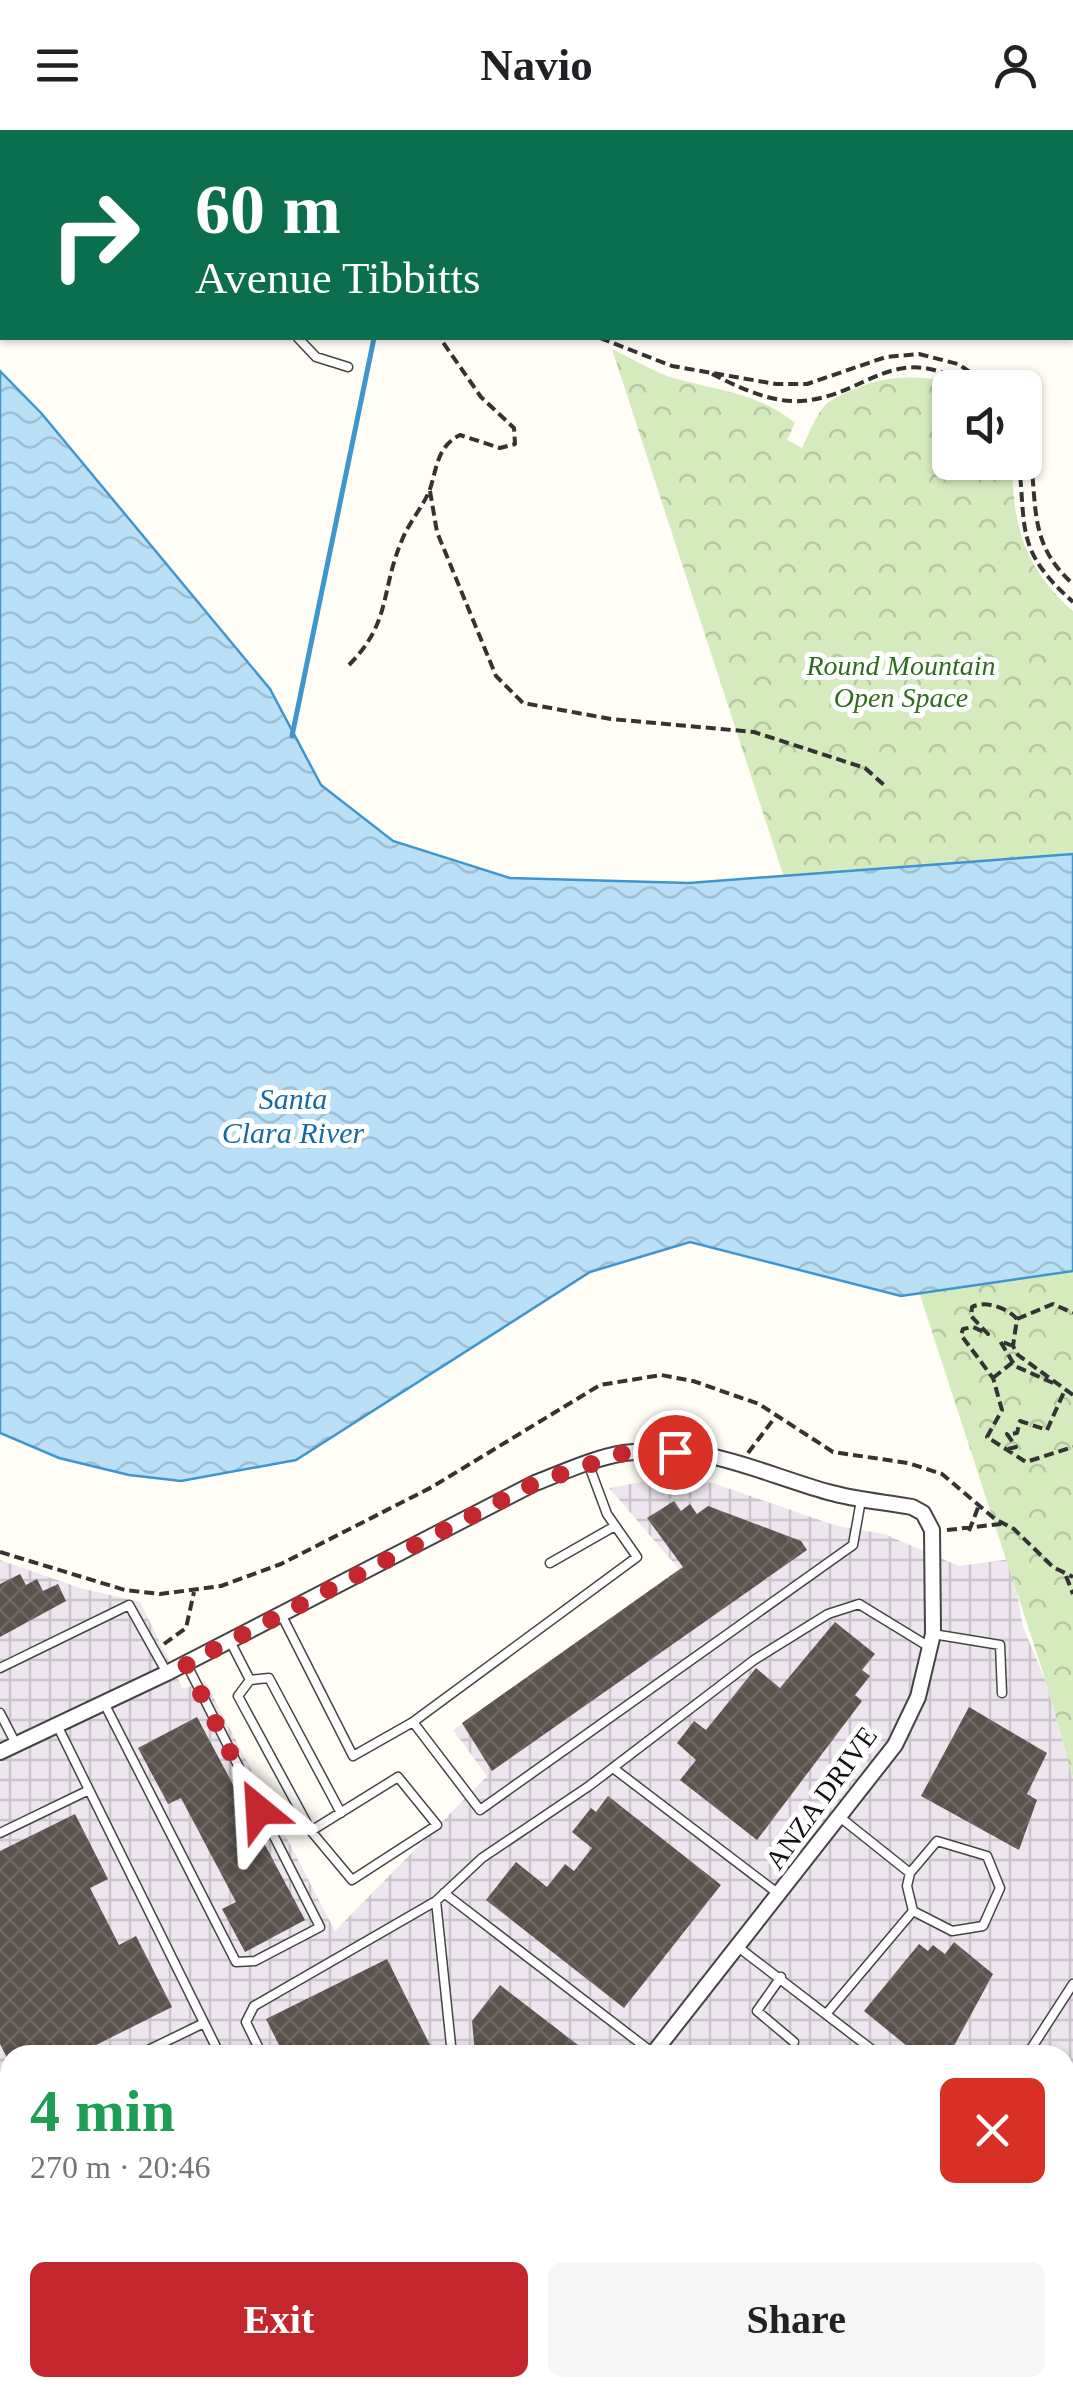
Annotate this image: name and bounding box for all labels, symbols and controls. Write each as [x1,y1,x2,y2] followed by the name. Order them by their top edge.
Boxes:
[30,38,85,93] icon: menu
[988,38,1043,93] icon: person
[480,40,593,90] text: Navio
[30,170,160,300] icon: right
[195,171,341,248] text: 60 m
[195,253,480,303] text: Avenue Tibbitts
[932,370,1042,480] map controls
[932,370,1042,480] button: sound
[806,650,996,713] park label: Round Mountain Open Space
[222,1082,365,1149] water label: Santa Clara River
[633,1410,718,1495] pin
[648,1425,703,1480] icon: arrive
[759,1721,883,1875] street label: ANZA DRIVE
[207,1758,311,1862] position arrow
[30,2078,175,2144] text: 4 min
[940,2078,1045,2183] button: close
[30,2149,210,2185] text: 270 m · 20:46
[30,2262,528,2377] button: Exit
[548,2262,1045,2377] button: Share

